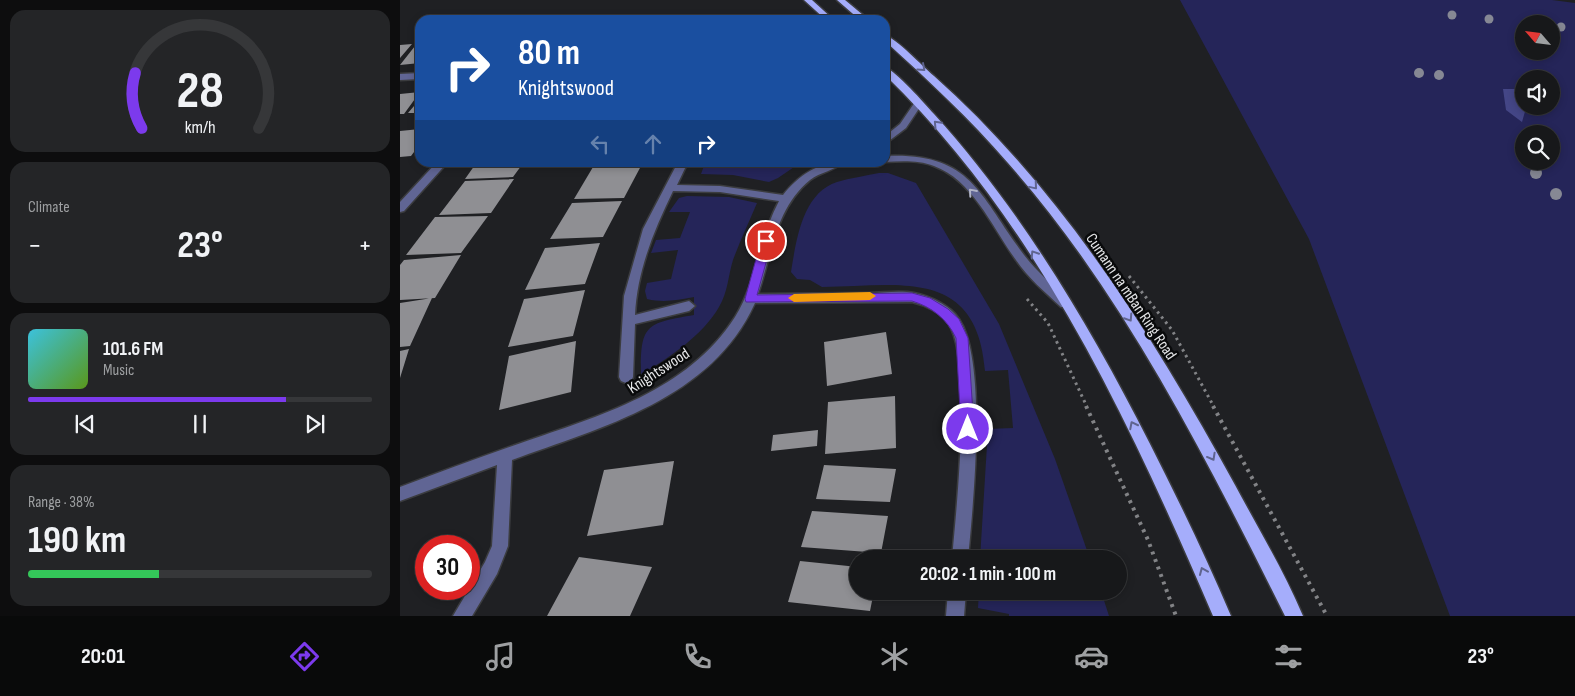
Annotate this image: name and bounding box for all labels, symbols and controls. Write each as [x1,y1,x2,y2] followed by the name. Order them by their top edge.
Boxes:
[1515,15,1560,60] north arrow
[1515,15,1560,170] map controls
[518,32,580,75] text: 80 m
[435,35,500,100] icon: right
[176,60,224,123] text: 28
[917,62,926,71] one-way arrow
[1515,70,1560,115] button: sound
[518,75,614,102] text: Knightswood
[185,117,215,138] text: km/h
[934,120,943,129] one-way arrow
[1515,125,1560,170] button: search
[586,130,614,158] icon: left
[639,130,667,158] icon: ahead
[692,130,720,158] icon: right
[1028,180,1037,189] one-way arrow
[969,189,978,198] one-way arrow
[28,198,70,217] text: Climate
[745,220,787,262] pin
[177,223,223,268] text: 23°
[752,227,780,255] icon: arrive
[28,229,42,262] text: −
[358,229,372,262] text: +
[1081,230,1180,364] street label: Cumann na mBan Ring Road
[1031,250,1041,259] one-way arrow
[1123,312,1132,321] one-way arrow
[103,338,163,361] text: 101.6 FM
[624,344,693,398] street label: Knightswood
[103,361,134,380] text: Music
[941,402,993,454] position arrow
[71,410,99,438] icon: previous
[186,410,214,438] icon: pause
[301,410,329,438] icon: next
[1129,421,1139,430] one-way arrow
[1206,452,1216,461] one-way arrow
[28,493,95,512] text: Range · 38%
[28,518,126,563] text: 190 km
[415,535,480,600] speed limit sign: 30
[920,563,1056,586] text: 20:02 · 1 min · 100 m
[1198,567,1209,576] one-way arrow
[287,639,322,674] icon: directions
[483,639,518,674] icon: music
[680,639,715,674] icon: phone
[877,639,912,674] icon: climate
[1074,639,1109,674] icon: car
[1271,639,1306,674] icon: filters
[81,643,125,670] text: 20:01
[1468,643,1494,670] text: 23°

